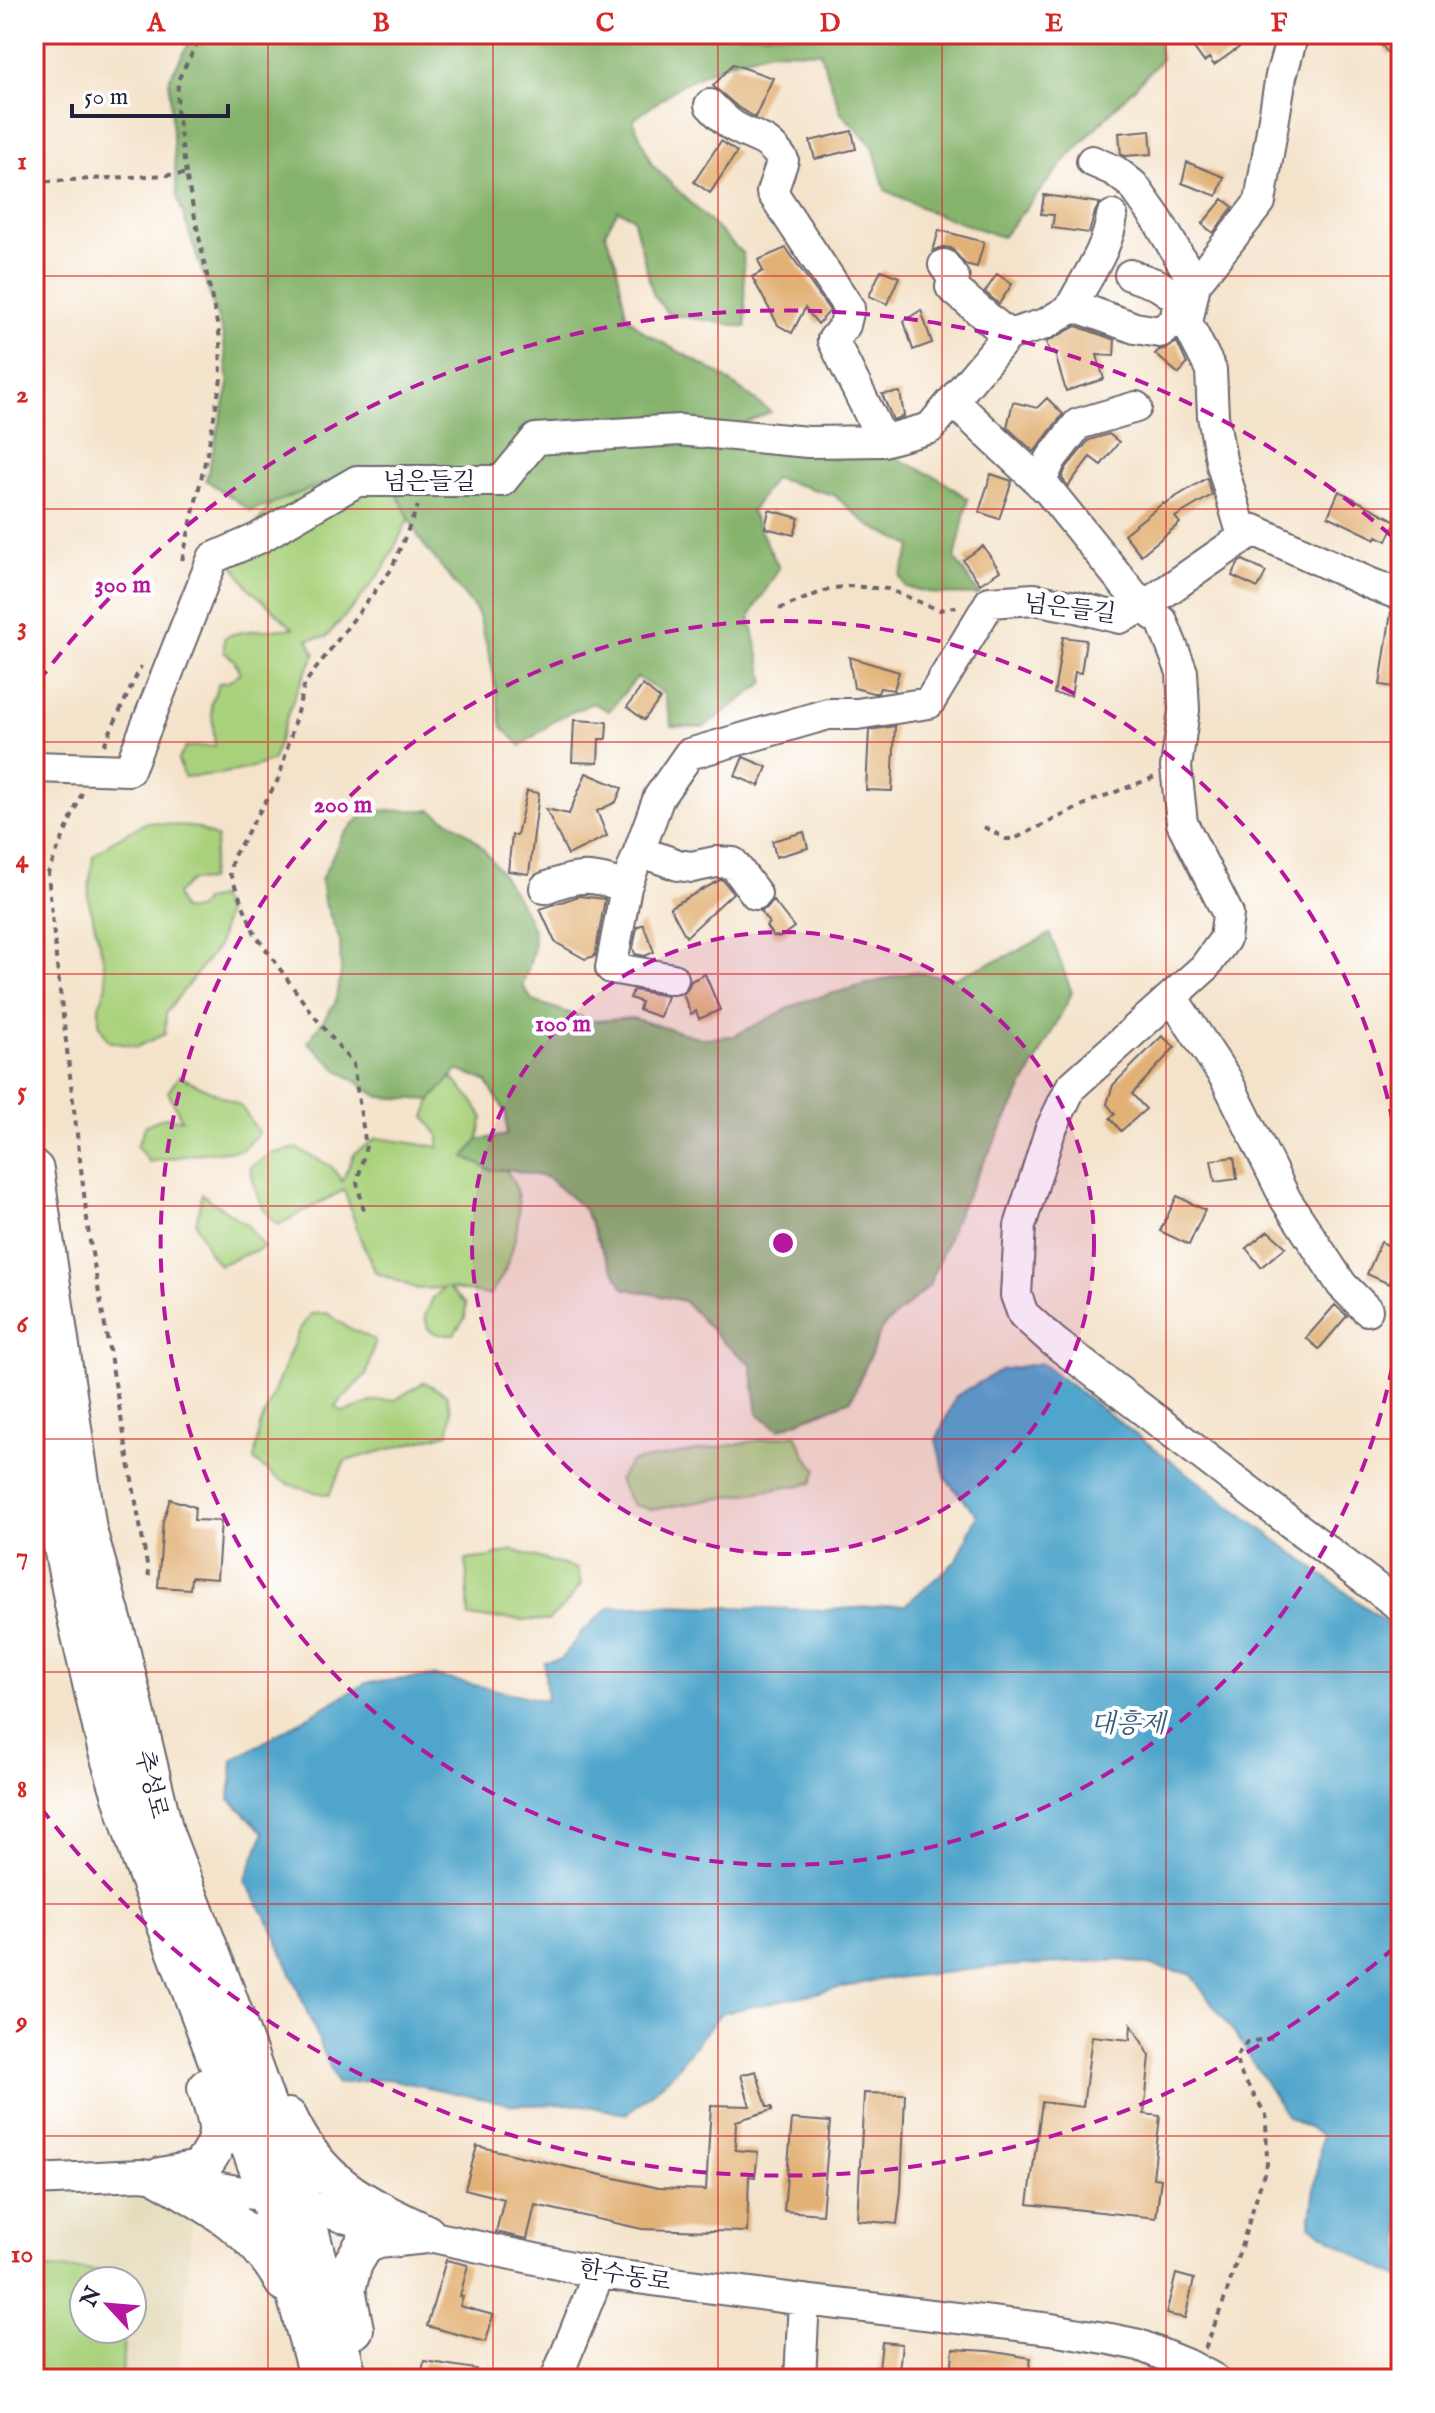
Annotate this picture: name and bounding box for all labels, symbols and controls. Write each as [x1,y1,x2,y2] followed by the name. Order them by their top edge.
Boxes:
[146,7,166,40] text: A
[372,7,390,40] text: B
[596,7,615,40] text: C
[820,7,841,40] text: D
[1045,7,1063,40] text: E
[1271,7,1288,40] text: F
[72,68,228,118] scale bar
[84,82,128,113] text: 50 m
[17,145,27,178] text: 1
[16,378,28,411] text: 2
[383,467,475,498] street label: 넘은들길
[95,570,152,601] text: 300 m
[1022,588,1118,631] street label: 넘은들길
[17,610,27,643] text: 3
[314,790,373,821] text: 200 m
[16,843,30,876] text: 4
[535,1009,592,1040] text: 100 m
[17,1075,27,1108] text: 5
[769,1229,797,1257] centre of rings
[17,1308,29,1341] text: 6
[16,1540,28,1573] text: 7
[1090,1708,1169,1741] water label: 대흥제
[127,1747,174,1822] street label: 추성로
[17,1773,27,1806] text: 8
[15,2005,28,2038] text: 9
[11,2238,33,2271] text: 10
[577,2254,673,2299] street label: 한수동로
[68,2265,148,2345] north arrow
[75,2282,109,2313] text: N

